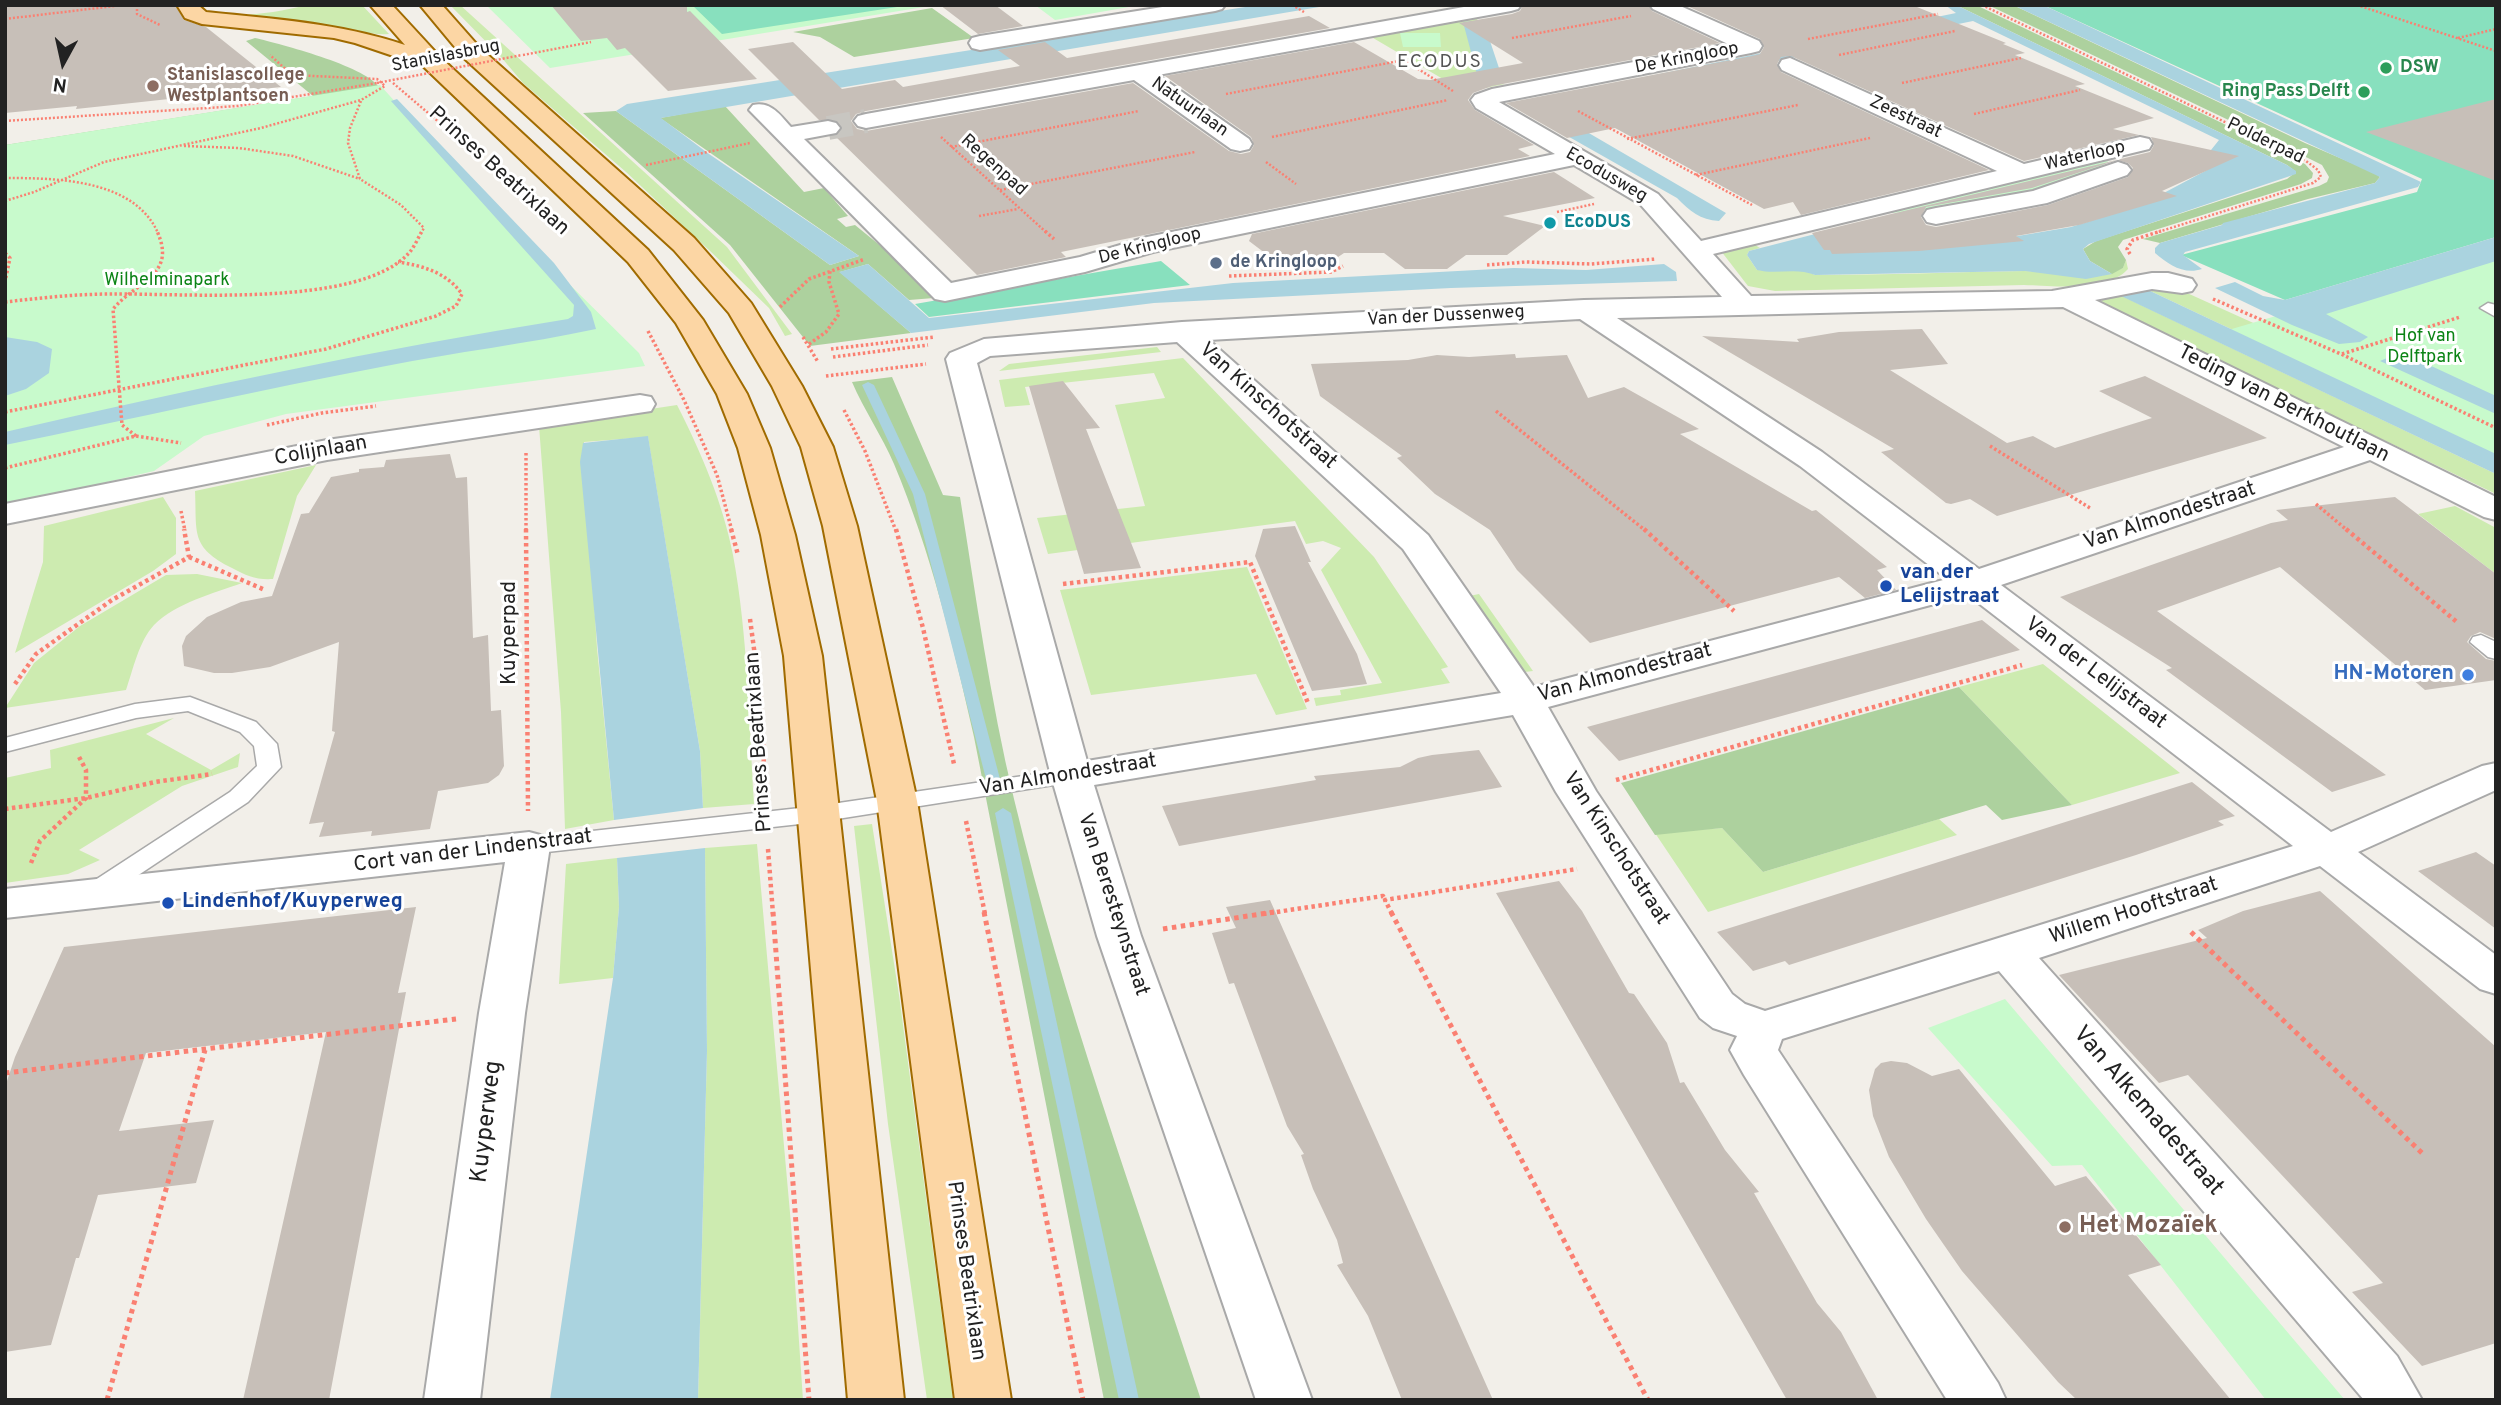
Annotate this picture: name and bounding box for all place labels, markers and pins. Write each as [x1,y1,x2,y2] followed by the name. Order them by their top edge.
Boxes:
[2400,57,2439,79] place label: DSW
[2378,60,2394,76] marker: DSW
[167,65,305,108] place label: Stanislascollege Westplantsoen
[145,78,161,94] marker: Stanislascollege Westplantsoen
[2222,81,2350,103] place label: Ring Pass Delft
[2356,84,2372,100] marker: Ring Pass Delft
[1564,212,1631,234] place label: EcoDUS
[1542,215,1558,231] marker: EcoDUS
[1230,252,1337,274] place label: de Kringloop
[1208,255,1224,271] marker: de Kringloop
[1900,561,1999,611] place label: van der Lelijstraat
[1878,578,1894,594] marker: van der Lelijstraat
[2333,662,2454,688] place label: HN-Motoren
[2460,667,2476,683] marker: HN-Motoren
[182,890,403,916] place label: Lindenhof/Kuyperweg
[160,895,176,911] marker: Lindenhof/Kuyperweg
[2079,1213,2218,1241] place label: Het Mozaïek
[2057,1219,2073,1235] marker: Het Mozaïek

